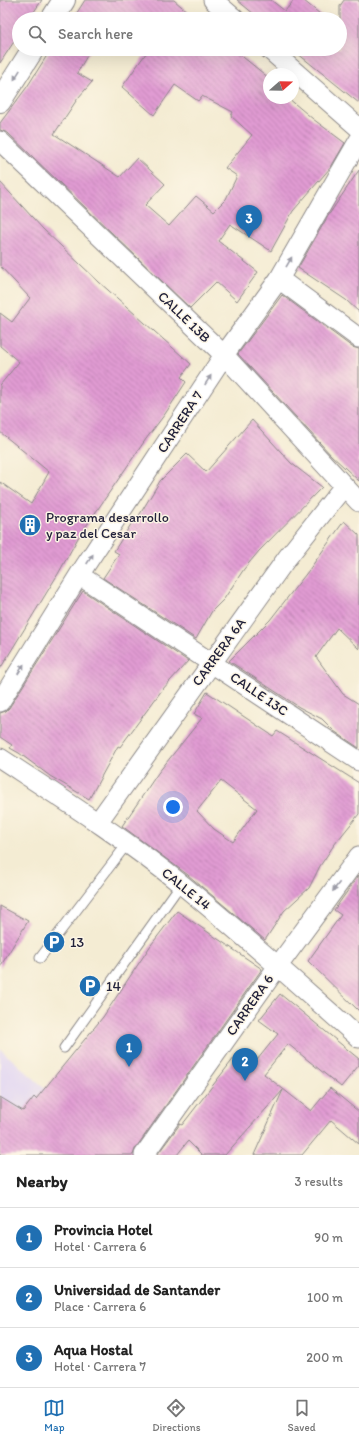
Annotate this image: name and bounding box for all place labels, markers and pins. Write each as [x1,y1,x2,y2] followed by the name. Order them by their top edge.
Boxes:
[236,205,262,238] pin: 3
[46,509,169,542] place label: Programa desarrollo y paz del Cesar
[17,512,43,538] building icon: Programa desarrollo y paz del Cesar
[41,929,67,955] parking icon: 13
[70,934,84,951] place label: 13
[77,973,103,999] parking icon: 14
[106,978,121,995] place label: 14
[116,1034,142,1067] pin: 1
[232,1048,258,1081] pin: 2

